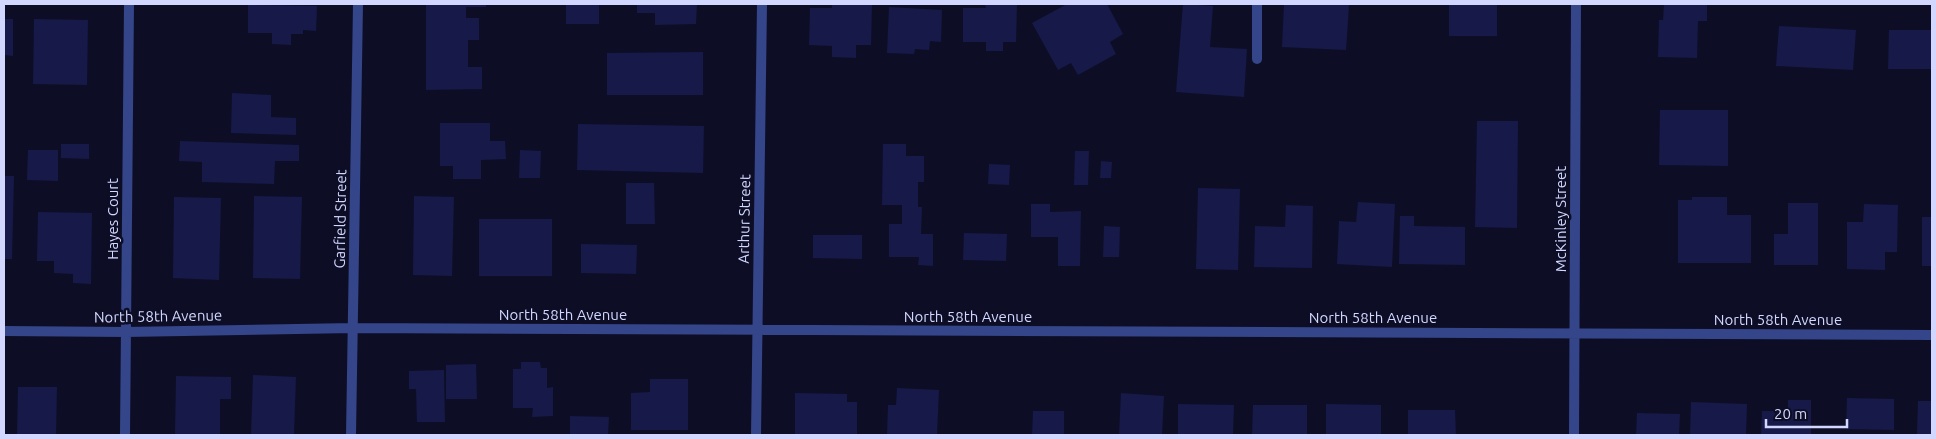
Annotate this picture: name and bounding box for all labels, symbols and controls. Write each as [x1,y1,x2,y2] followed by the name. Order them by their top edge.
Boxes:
[1552,166,1569,272] street label: McKinley Street
[331,169,349,269] street label: Garfield Street
[735,174,753,264] street label: Arthur Street
[104,178,121,260] street label: Hayes Court
[94,306,222,326] street label: North 58th Avenue
[499,306,627,323] street label: North 58th Avenue
[904,308,1032,325] street label: North 58th Avenue
[1309,309,1437,326] street label: North 58th Avenue
[1714,311,1842,328] street label: North 58th Avenue
[1766,396,1847,428] scale bar
[1774,405,1807,422] text: 20 m

